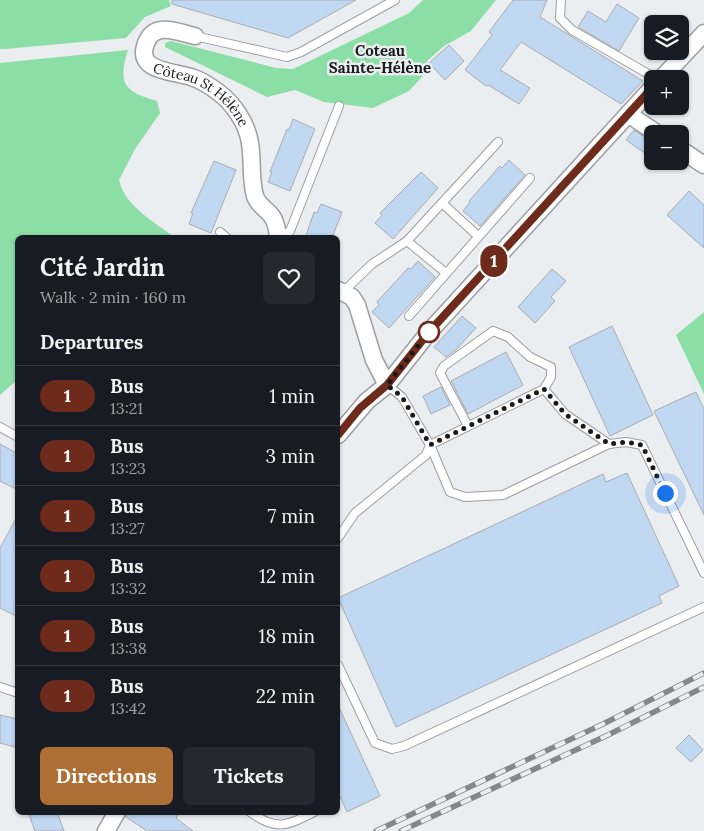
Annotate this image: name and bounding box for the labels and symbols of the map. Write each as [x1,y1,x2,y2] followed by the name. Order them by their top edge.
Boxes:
[329,41,431,77] district label: Coteau Sainte-Hélène
[151,59,253,130] street label: Côteau St Hélène
[478,245,510,277] line badge: 1
[418,321,440,343] unlabelled marker
[653,481,678,506] your location

